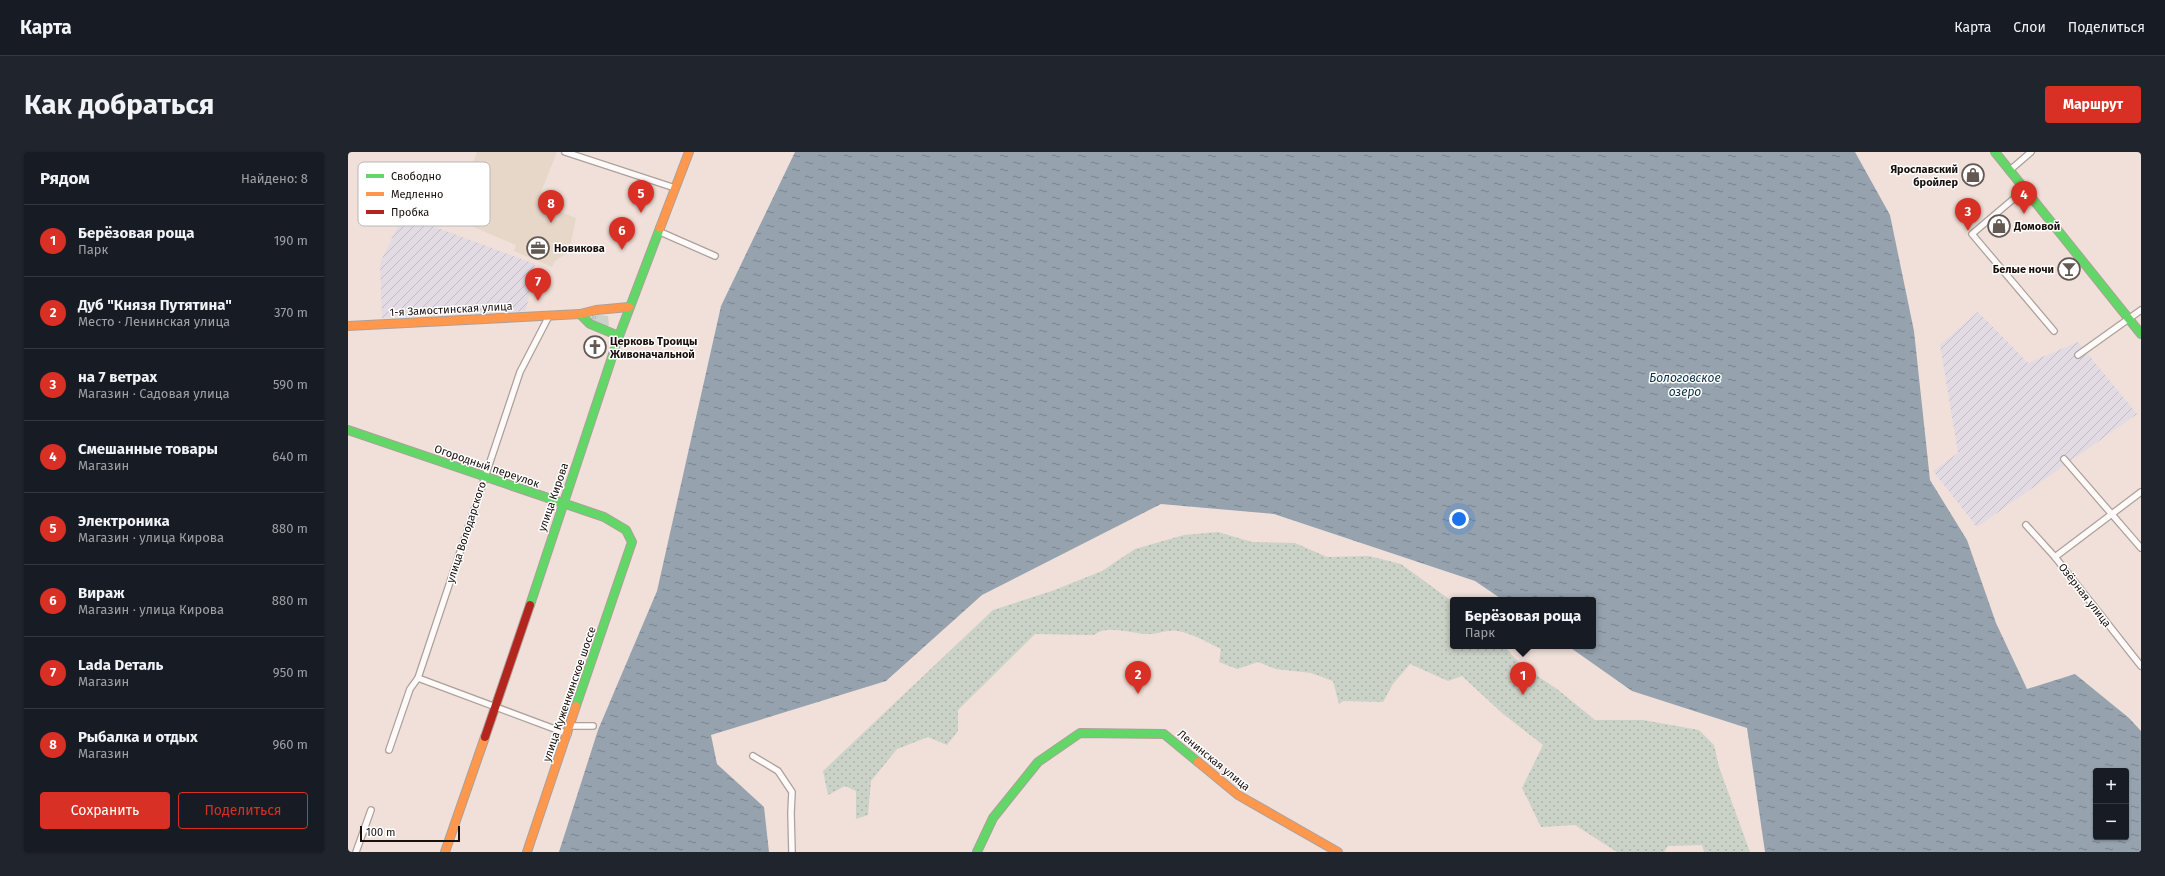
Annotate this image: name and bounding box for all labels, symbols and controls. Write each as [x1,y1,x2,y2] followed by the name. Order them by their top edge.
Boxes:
[20,16,72,39] text: Карта
[1954,19,1991,36] text: Карта
[2013,19,2046,36] text: Слои
[2068,19,2145,36] text: Поделиться
[2045,86,2141,123] button: Маршрут
[24,88,214,121] text: Как добраться
[358,162,490,226] legend
[1960,162,1986,188] shop icon: Ярославский бройлер
[1890,163,1958,189] place label: Ярославский бройлер
[40,168,90,189] text: Рядом
[391,170,441,183] text: Свободно
[241,171,308,186] text: Найдено: 8
[628,180,654,213] pin: 5
[2011,181,2037,214] pin: 4
[391,188,443,201] text: Медленно
[538,190,564,223] pin: 8
[1955,198,1981,231] pin: 3
[391,206,429,219] text: Пробка
[1986,213,2012,239] shop icon: Домовой
[609,217,635,250] pin: 6
[2013,220,2060,233] place label: Домовой
[78,224,194,242] text: Берёзовая роща
[50,233,56,248] text: 1
[274,233,308,248] text: 190 m
[525,235,551,261] office icon: Новикова
[78,242,108,257] text: Парк
[554,242,605,255] place label: Новикова
[2056,256,2082,282] bar icon: Белые ночи
[1993,263,2054,276] place label: Белые ночи
[525,268,551,301] pin: 7
[78,296,232,314] text: Дуб "Князя Путятина"
[389,300,513,319] street label: 1-я Замостинская улица
[50,305,56,320] text: 2
[274,305,308,320] text: 370 m
[78,314,230,329] text: Место · Ленинская улица
[582,334,608,360] church icon: Церковь Троицы Живоначальной
[609,335,697,361] place label: Церковь Троицы Живоначальной
[78,368,157,386] text: на 7 ветрах
[1649,371,1721,399] water label: Бологовское озеро
[50,377,56,392] text: 3
[273,377,308,392] text: 590 m
[78,386,229,401] text: Магазин · Садовая улица
[78,440,218,458] text: Смешанные товары
[433,442,541,491] street label: Огородный переулок
[49,449,57,464] text: 4
[272,449,308,464] text: 640 m
[78,458,129,473] text: Магазин
[536,461,571,533] street label: улица Кирова
[444,480,489,585] street label: улица Володарского
[1449,509,1469,529] your location
[78,512,170,530] text: Электроника
[50,521,56,536] text: 5
[272,521,308,536] text: 880 m
[78,530,224,545] text: Магазин · улица Кирова
[2056,561,2114,630] street label: Озёрная улица
[78,584,125,602] text: Вираж
[49,593,57,608] text: 6
[272,593,308,608] text: 880 m
[1450,597,1596,649] popup
[78,602,224,617] text: Магазин · улица Кирова
[1465,607,1581,625] text: Берёзовая роща
[540,625,599,763] street label: улица Куженкинское шоссе
[1465,625,1495,640] text: Парк
[78,656,163,674] text: Lada Dеталь
[1125,661,1151,694] pin: 2
[1510,662,1536,695] pin: 1
[50,665,56,680] text: 7
[273,665,308,680] text: 950 m
[78,674,129,689] text: Магазин
[1175,727,1252,794] street label: Ленинская улица
[78,728,198,746] text: Рыбалка и отдых
[49,737,57,752] text: 8
[272,737,308,752] text: 960 m
[78,746,129,761] text: Магазин
[2093,768,2129,840] map controls
[2093,768,2129,804] button: +
[40,792,170,829] button: Сохранить
[178,792,308,829] button: Поделиться
[2093,804,2129,840] button: −
[360,824,460,843] scale bar
[366,826,395,839] text: 100 m

